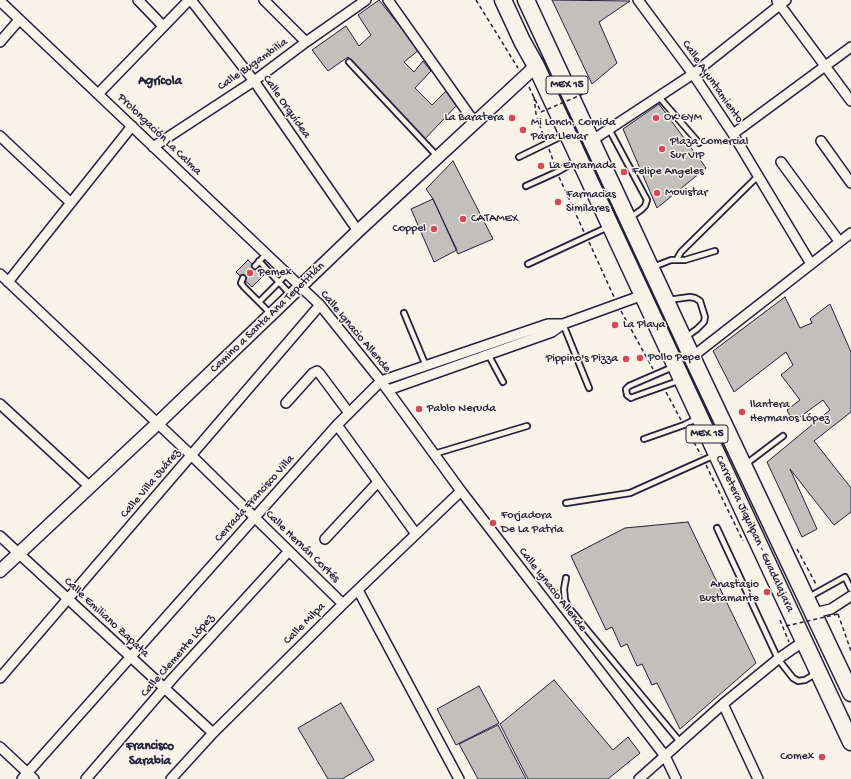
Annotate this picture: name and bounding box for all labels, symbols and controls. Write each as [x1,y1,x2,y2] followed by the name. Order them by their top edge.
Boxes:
[215,36,291,94] street label: Calle Bugambilia
[678,38,746,126] street label: Calle Ayuntamiento
[259,72,313,142] street label: Calle Orquídea
[138,74,182,90] district label: Agrícola
[546,76,588,94] road number: MEX 15
[114,91,204,179] street label: Prolongación La Calma
[444,111,504,125] place label: La Baratera
[664,111,702,125] place label: OK GYM
[507,113,517,123] marker: La Baratera
[651,113,661,123] marker: OK GYM
[531,116,616,144] place label: Mi Lonch. Comida Para Llevar
[518,125,528,135] marker: Mi Lonch. Comida Para Llevar
[670,135,748,163] place label: Plaza Comercial Sur VIP
[657,144,667,154] marker: Plaza Comercial Sur VIP
[549,159,616,173] place label: La Enramada
[536,161,546,171] marker: La Enramada
[632,165,704,179] place label: Felipe Angeles
[619,167,629,177] marker: Felipe Angeles
[665,186,708,200] place label: Movistar
[566,188,616,216] place label: Farmacias Similares
[652,188,662,198] marker: Movistar
[553,197,563,207] marker: Farmacias Similares
[471,212,518,226] place label: CATAMEX
[458,214,468,224] marker: CATAMEX
[393,222,426,236] place label: Coppel
[429,224,439,234] marker: Coppel
[208,260,328,376] street label: Camino a Santa Ana Tepetitlán
[258,266,292,280] place label: Pemex
[245,268,255,278] marker: Pemex
[316,288,394,376] street label: Calle Ignacio Allende
[623,318,665,332] place label: La Playa
[610,320,620,330] marker: La Playa
[648,351,700,365] place label: Pollo Pepe
[546,352,618,366] place label: Pippino's Pizza
[635,353,645,363] marker: Pollo Pepe
[621,354,631,364] marker: Pippino's Pizza
[750,398,830,426] place label: llantera Hermanos López
[427,402,496,416] place label: Pablo Neruda
[414,404,424,414] marker: Pablo Neruda
[737,407,747,417] marker: llantera Hermanos López
[686,425,728,443] road number: MEX 15
[118,446,184,522] street label: Calle Villa Juárez
[212,452,298,546] street label: Cerrada Francisco Villa
[711,453,797,615] street label: Carretera Jiquilpan - Guadalajara
[262,508,342,586] street label: Calle Hernán Cortés
[501,509,563,537] place label: Forjadora De La Patria
[488,518,498,528] marker: Forjadora De La Patria
[515,545,589,635] street label: Calle Ignacio Allende
[60,575,152,661] street label: Calle Emiliano Zapata
[699,578,759,606] place label: Anastasio Bustamante
[762,587,772,597] marker: Anastasio Bustamante
[281,600,329,648] street label: Calle Milpa
[138,612,218,700] street label: Calle Clemente López
[126,739,174,770] district label: Francisco Sarabia
[780,750,814,764] place label: Comex
[817,752,827,762] marker: Comex

